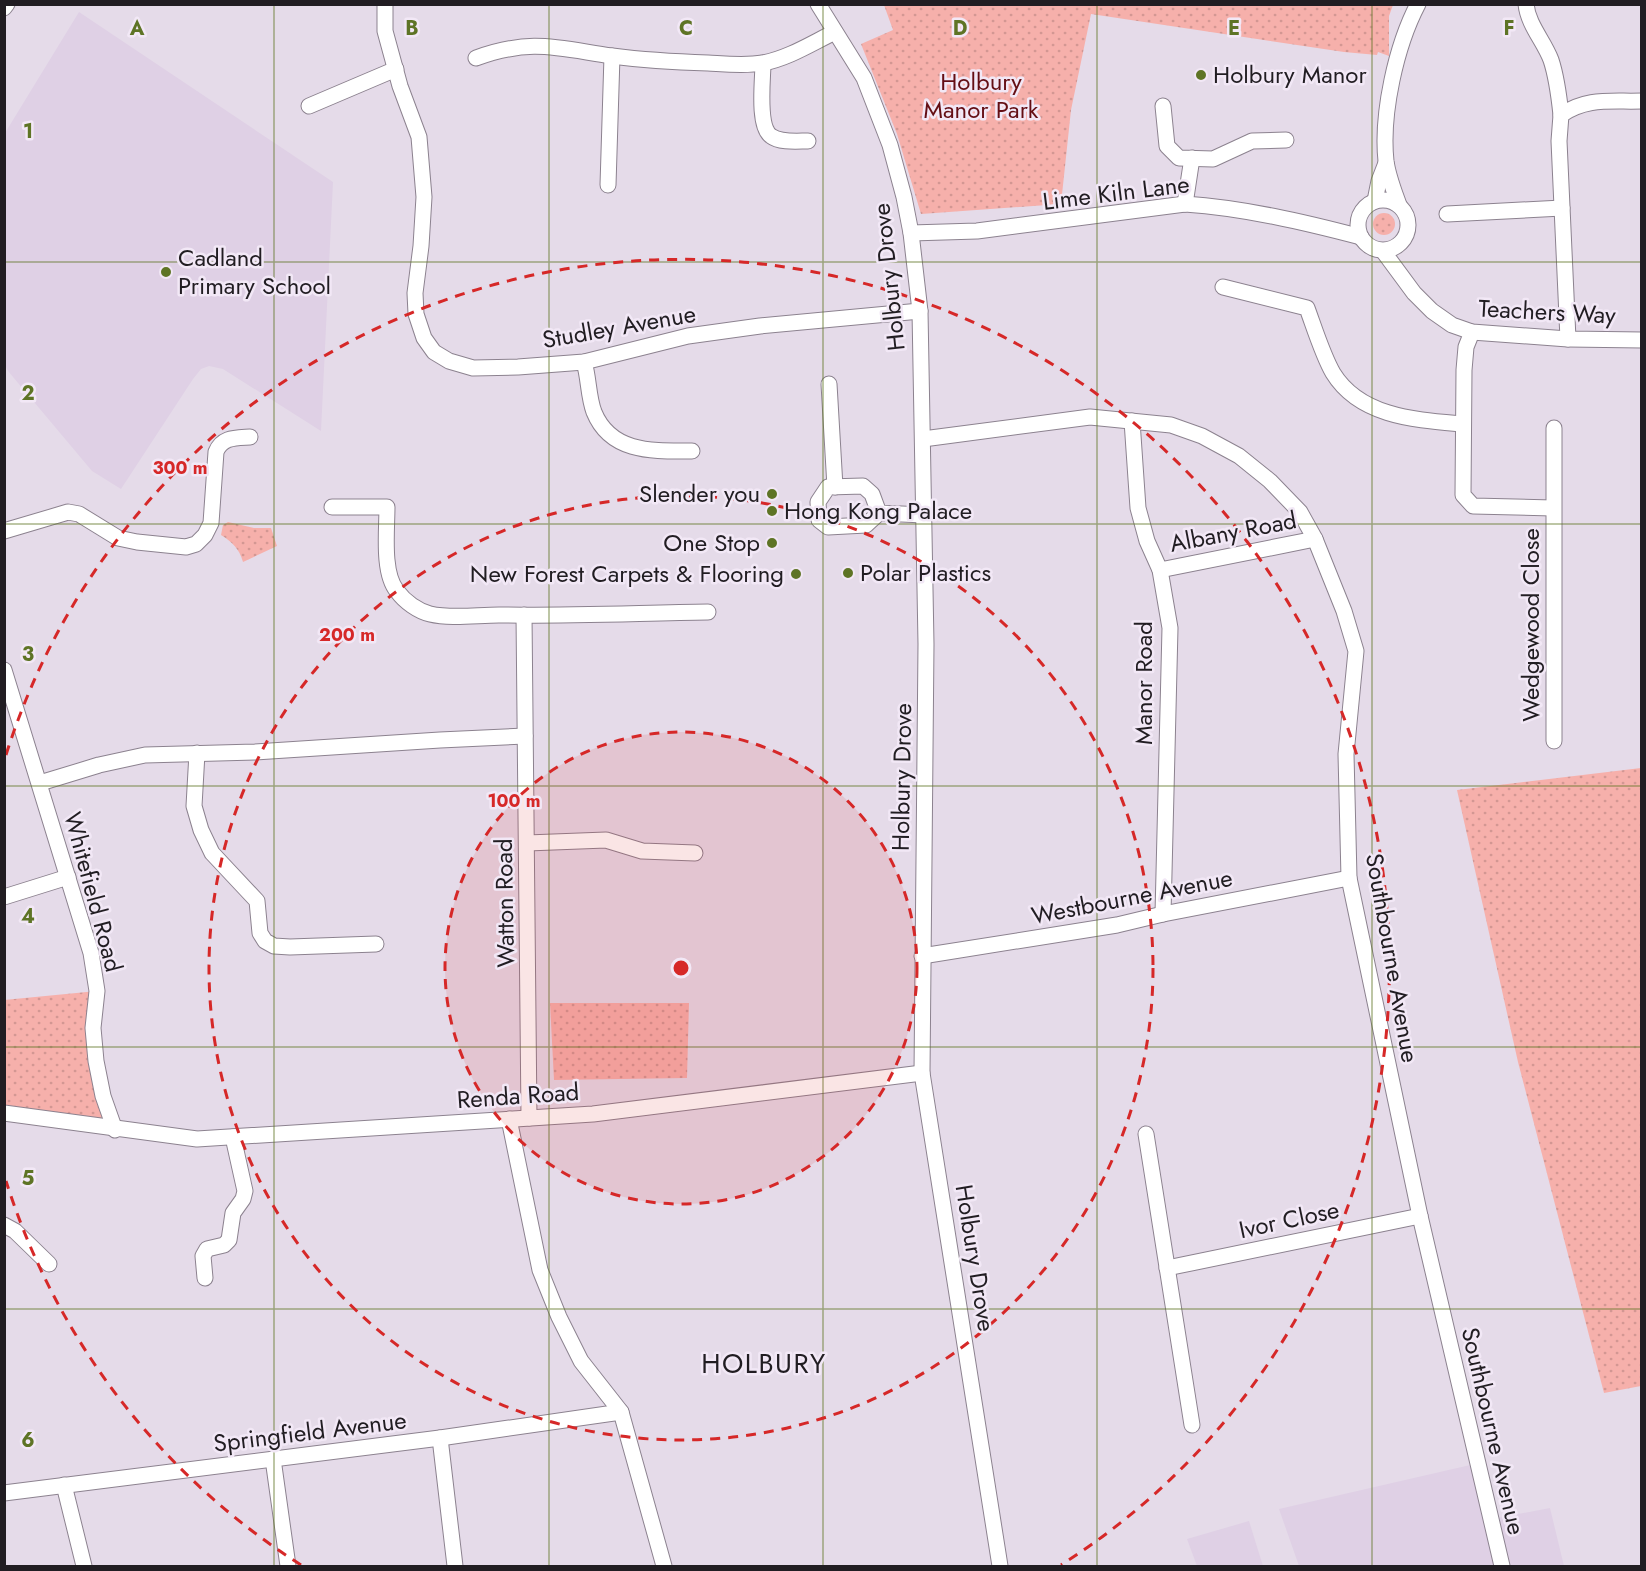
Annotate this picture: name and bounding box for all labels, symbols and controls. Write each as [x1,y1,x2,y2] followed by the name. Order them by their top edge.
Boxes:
[129,14,145,43] text: A
[405,14,419,43] text: B
[679,14,693,43] text: C
[953,14,967,43] text: D
[1228,14,1240,43] text: E
[1503,14,1515,43] text: F
[1213,57,1367,92] place label: Holbury Manor
[924,64,1039,127] park label: Holbury Manor Park
[1194,68,1208,82] marker: Holbury Manor
[23,117,33,146] text: 1
[1040,166,1191,219] street label: Lime Kiln Lane
[863,201,914,353] street label: Holbury Drove
[178,240,331,303] place label: Cadland Primary School
[159,265,173,279] marker: Cadland Primary School
[1477,290,1617,333] street label: Teachers Way
[539,296,698,357] street label: Studley Avenue
[21,379,35,408] text: 2
[152,455,208,481] text: 300 m
[639,476,760,511] place label: Slender you
[765,487,779,501] marker: Slender you
[784,493,972,528] place label: Hong Kong Palace
[1166,502,1299,561] street label: Albany Road
[765,504,779,518] marker: Hong Kong Palace
[663,525,760,560] place label: One Stop
[1513,528,1548,722] street label: Wedgewood Close
[765,536,779,550] marker: One Stop
[860,555,991,590] place label: Polar Plastics
[470,556,784,591] place label: New Forest Carpets & Flooring
[841,566,855,580] marker: Polar Plastics
[789,567,803,581] marker: New Forest Carpets & Flooring
[1126,621,1161,745] street label: Manor Road
[319,622,375,648] text: 200 m
[22,640,34,669] text: 3
[883,703,920,851] street label: Holbury Drove
[487,788,541,814] text: 100 m
[55,808,132,976] street label: Whitefield Road
[486,838,523,968] street label: Watton Road
[1357,851,1428,1065] street label: Southbourne Avenue
[1028,860,1235,933] street label: Westbourne Avenue
[21,902,35,931] text: 4
[671,958,691,978] centre of rings
[456,1074,580,1117] street label: Renda Road
[22,1164,35,1193] text: 5
[947,1182,1004,1334] street label: Holbury Drove
[1236,1192,1342,1247] street label: Ivor Close
[1453,1324,1534,1538] street label: Southbourne Avenue
[701,1344,827,1383] district label: HOLBURY
[211,1402,408,1461] street label: Springfield Avenue
[21,1426,35,1455] text: 6

